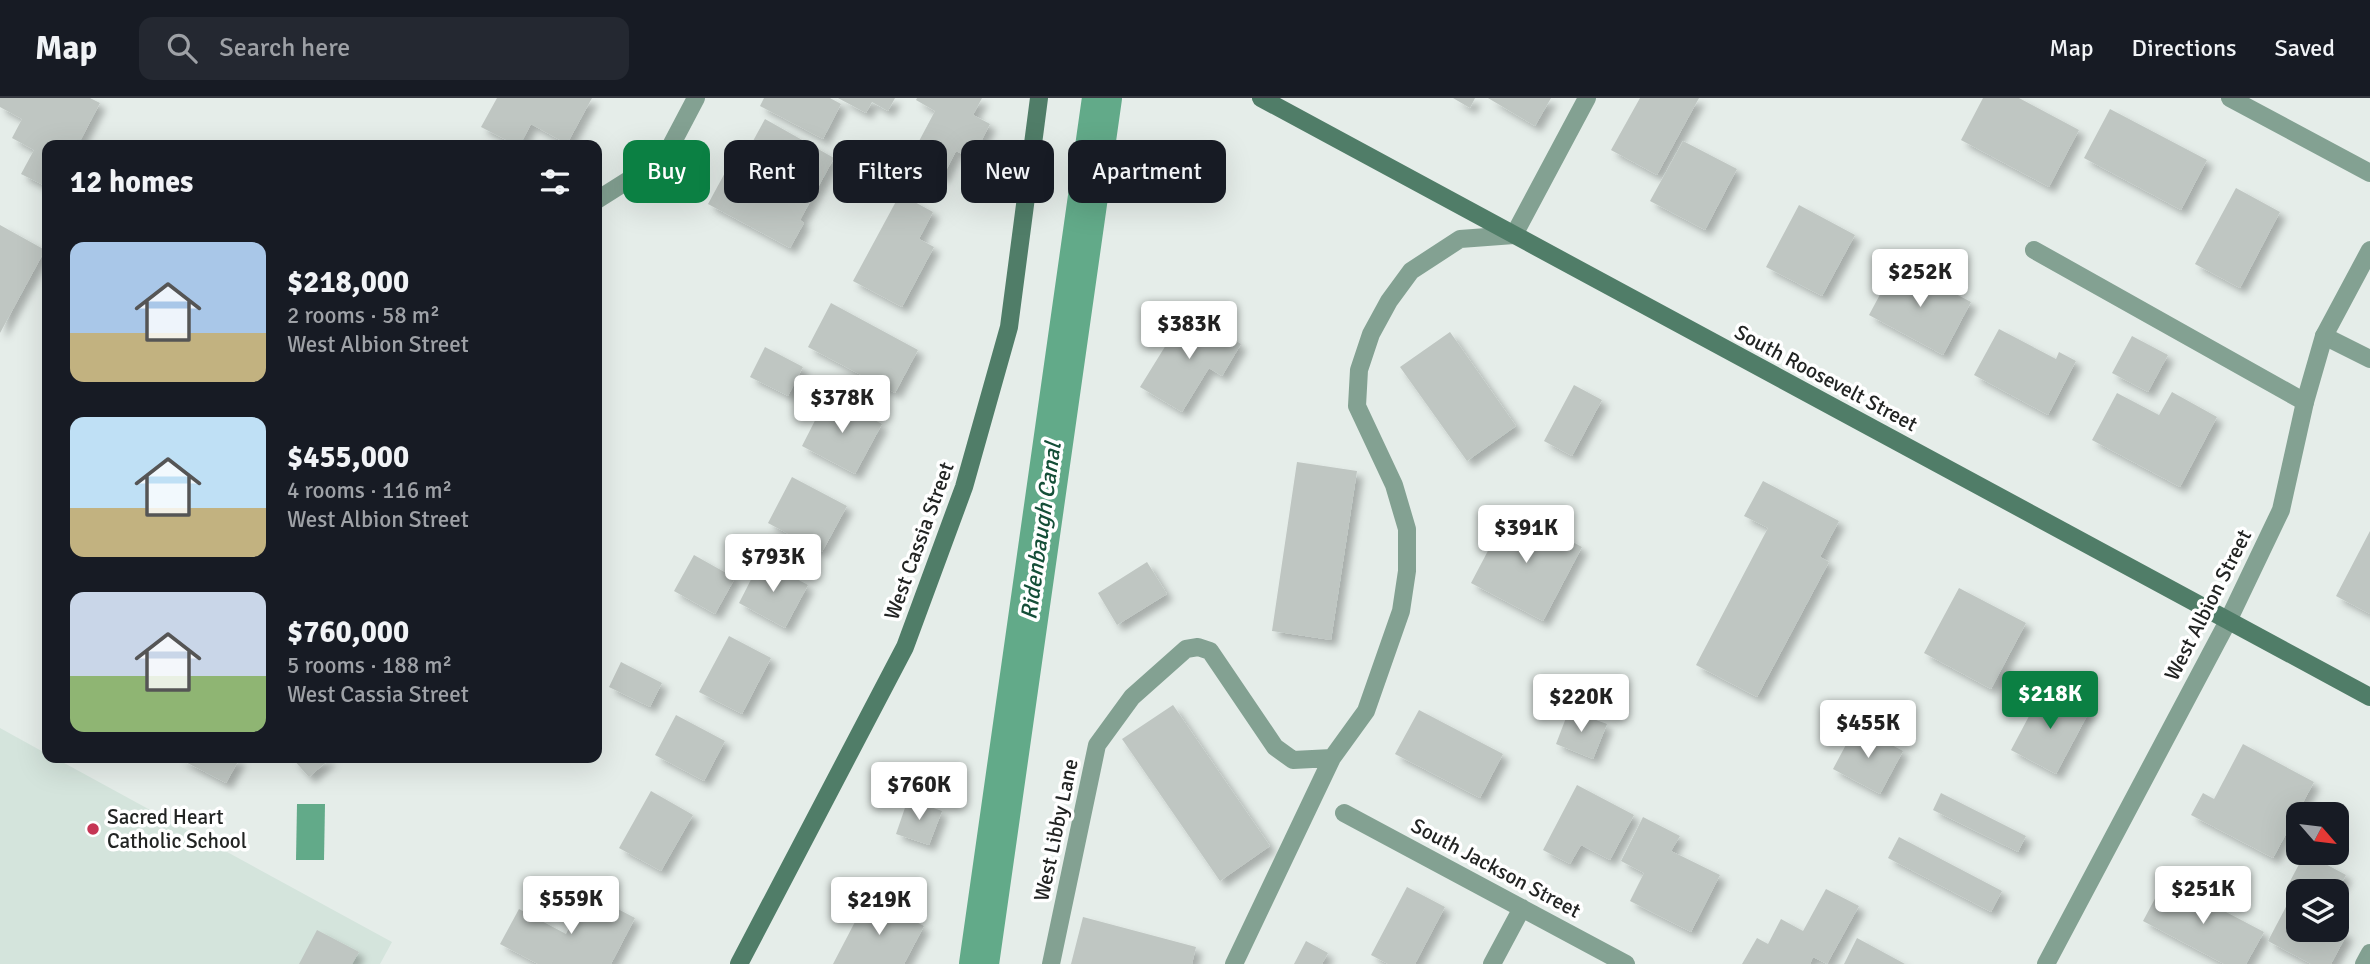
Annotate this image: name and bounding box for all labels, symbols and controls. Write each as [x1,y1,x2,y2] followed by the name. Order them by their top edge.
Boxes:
[139,17,629,80] search box
[35,28,97,69] text: Map
[163,29,201,67] icon: search
[219,32,350,64] text: Search here
[2049,33,2094,63] text: Map
[2132,33,2237,63] text: Directions
[2275,33,2335,63] text: Saved
[623,140,710,203] chip: Buy
[724,140,819,203] chip: Rent
[833,140,947,203] chip: Filters
[961,140,1054,203] chip: New
[1068,140,1226,203] chip: Apartment
[536,163,574,201] icon: filters
[70,164,193,201] text: 12 homes
[1871,250,1969,309] pin: $252K
[1888,257,1952,286] text: $252K
[287,264,409,301] text: $218,000
[126,270,210,354] icon: home
[287,301,440,330] text: 2 rooms · 58 m²
[1140,302,1238,361] pin: $383K
[1157,309,1221,338] text: $383K
[1730,319,1922,437] street label: South Roosevelt Street
[287,330,469,359] text: West Albion Street
[793,376,891,435] pin: $378K
[810,383,874,412] text: $378K
[1014,438,1068,622] water label: Ridenbaugh Canal
[287,439,409,476] text: $455,000
[126,445,210,529] icon: home
[878,459,960,623] street label: West Cassia Street
[287,476,452,505] text: 4 rooms · 116 m²
[287,505,469,534] text: West Albion Street
[1477,505,1575,565] pin: $391K
[1494,513,1558,542] text: $391K
[2159,525,2257,685] street label: West Albion Street
[724,534,822,594] pin: $793K
[741,542,805,571] text: $793K
[287,614,409,651] text: $760,000
[126,620,210,704] icon: home
[287,651,452,680] text: 5 rooms · 188 m²
[2001,672,2099,731] pin: $218K
[1532,674,1630,734] pin: $220K
[2018,679,2082,708] text: $218K
[287,680,469,709] text: West Cassia Street
[1549,682,1613,711] text: $220K
[1819,700,1917,760] pin: $455K
[1836,708,1900,737] text: $455K
[1028,756,1084,904] street label: West Libby Lane
[870,762,968,822] pin: $760K
[887,770,951,799] text: $760K
[2286,802,2348,864] north arrow
[2286,802,2349,942] map controls
[107,804,247,854] place label: Sacred Heart Catholic School
[1407,812,1585,924] street label: South Jackson Street
[85,821,101,837] marker: Sacred Heart Catholic School
[2154,866,2252,926] pin: $251K
[2171,874,2235,903] text: $251K
[522,876,620,936] pin: $559K
[830,878,928,937] pin: $219K
[2286,879,2349,942] button: layers
[539,884,603,913] text: $559K
[847,885,911,914] text: $219K

